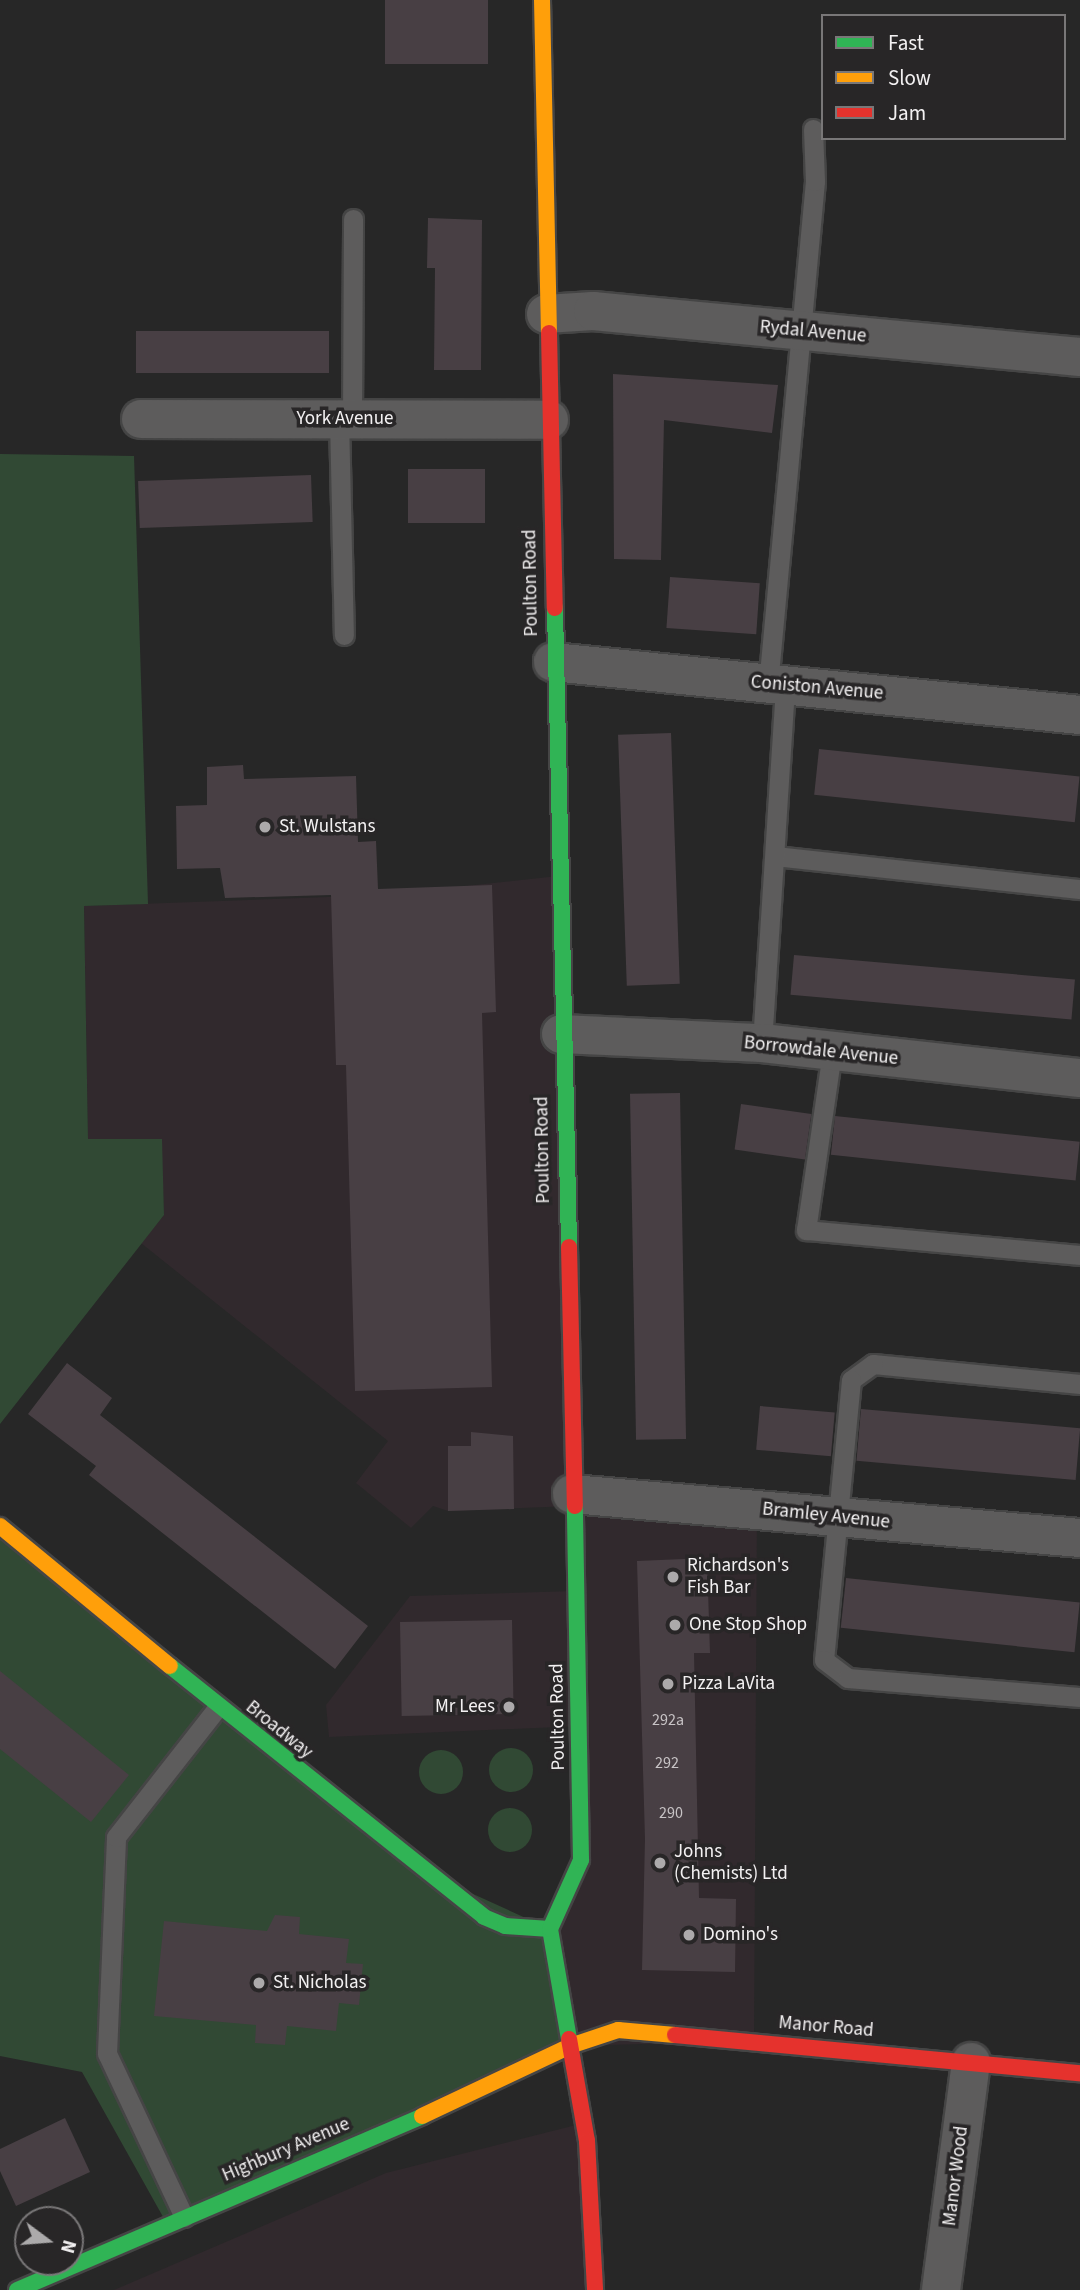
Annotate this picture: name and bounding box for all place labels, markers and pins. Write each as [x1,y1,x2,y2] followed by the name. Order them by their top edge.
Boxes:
[279,816,375,838] place label: St. Wulstans
[257,819,273,835] marker: St. Wulstans
[687,1555,789,1599] place label: Richardson's Fish Bar
[665,1569,681,1585] marker: Richardson's Fish Bar
[689,1614,807,1636] place label: One Stop Shop
[667,1617,683,1633] marker: One Stop Shop
[682,1673,775,1695] place label: Pizza LaVita
[660,1676,676,1692] marker: Pizza LaVita
[435,1696,495,1718] place label: Mr Lees
[501,1699,517,1715] marker: Mr Lees
[674,1841,788,1885] place label: Johns (Chemists) Ltd
[652,1855,668,1871] marker: Johns (Chemists) Ltd
[703,1924,778,1946] place label: Domino's
[681,1927,697,1943] marker: Domino's
[273,1972,366,1994] place label: St. Nicholas
[251,1975,267,1991] marker: St. Nicholas

